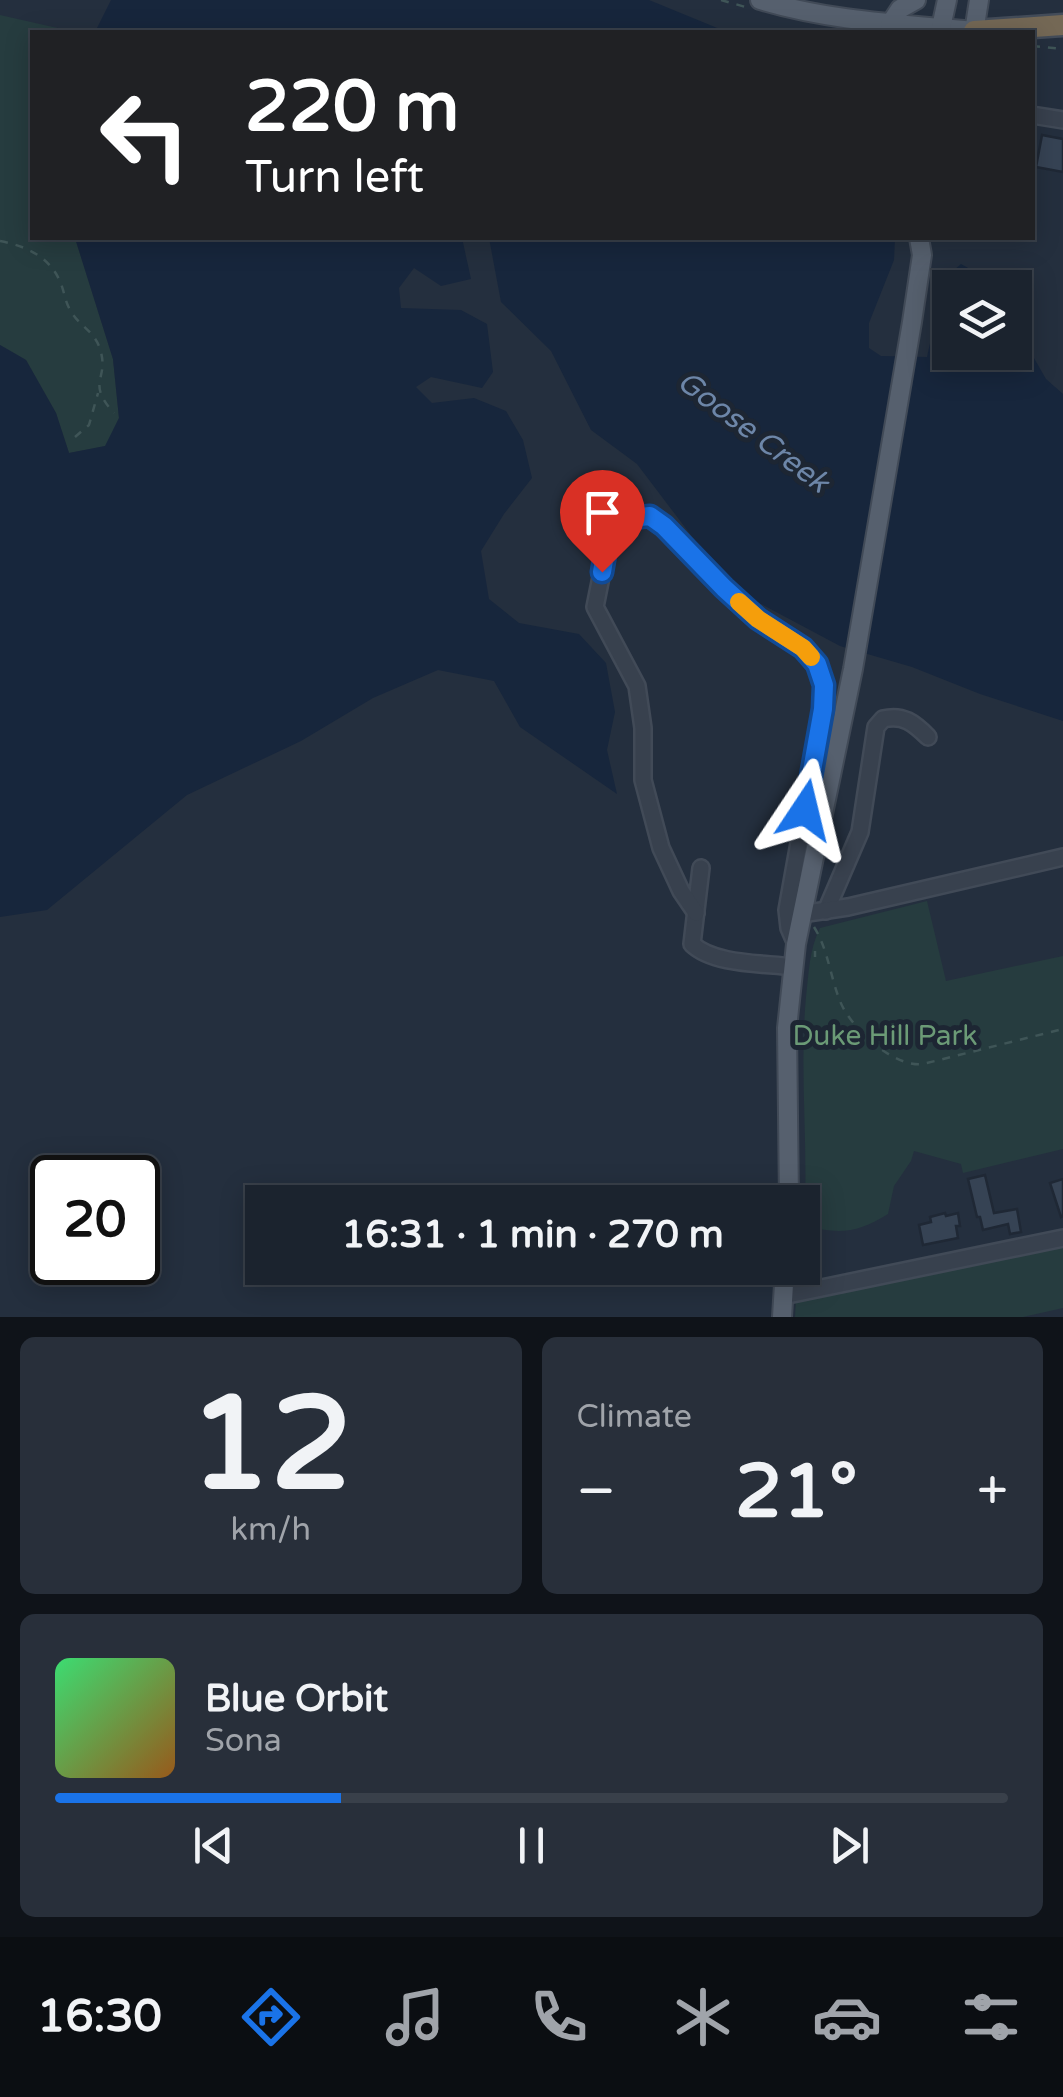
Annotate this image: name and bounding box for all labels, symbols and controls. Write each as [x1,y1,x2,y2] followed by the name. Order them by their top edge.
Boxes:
[245,66,459,150] text: 220 m
[80,70,210,200] icon: left
[245,151,424,205] text: Turn left
[932,270,1032,370] map controls
[932,270,1032,370] button: layers
[670,363,838,503] water label: Goose Creek
[560,470,645,573] pin
[575,485,630,540] icon: arrive
[753,758,857,862] position arrow
[793,1019,977,1053] park label: Duke Hill Park
[30,1155,160,1285] speed limit sign: 20
[341,1212,724,1258] text: 16:31 · 1 min · 270 m
[189,1368,352,1524] text: 12
[577,1398,692,1436] text: Climate
[735,1447,858,1537] text: 21°
[577,1459,616,1525] text: −
[977,1459,1008,1525] text: +
[231,1511,311,1549] text: km/h
[205,1676,388,1722] text: Blue Orbit
[205,1722,282,1760] text: Sona
[186,1818,241,1873] icon: previous
[504,1818,559,1873] icon: pause
[822,1818,877,1873] icon: next
[236,1982,306,2052] icon: directions
[380,1982,450,2052] icon: music
[524,1982,594,2052] icon: phone
[668,1982,738,2052] icon: climate
[812,1982,882,2052] icon: car
[956,1982,1026,2052] icon: filters
[37,1990,162,2044] text: 16:30

